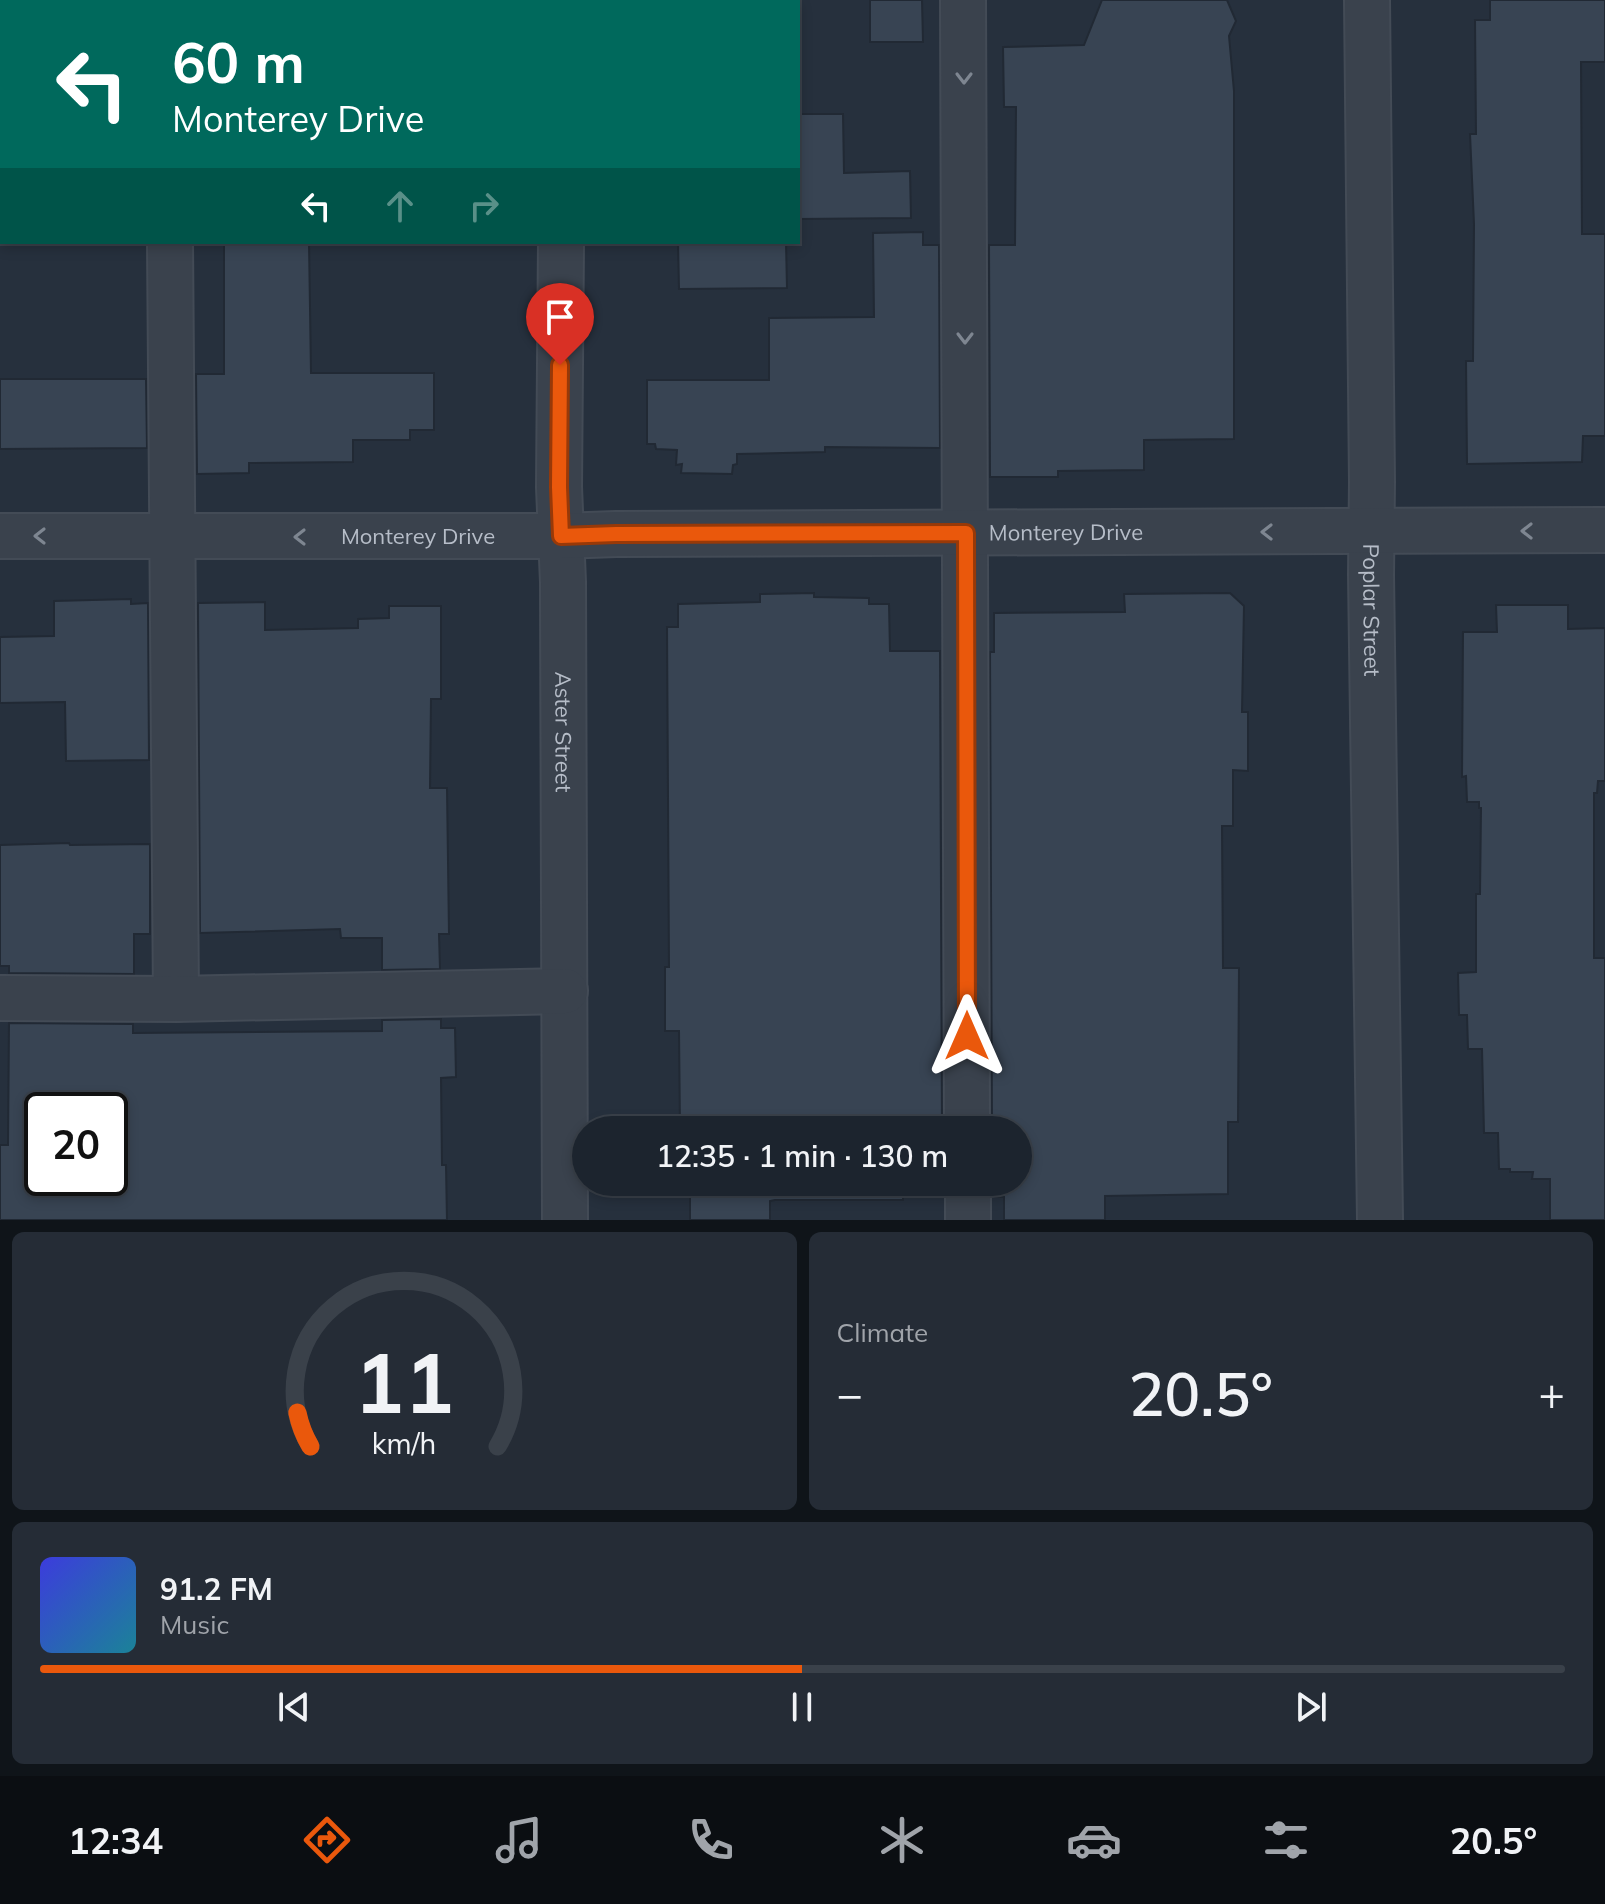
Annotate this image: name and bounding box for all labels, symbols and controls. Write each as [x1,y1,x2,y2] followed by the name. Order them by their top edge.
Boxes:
[172,27,305,97] text: 60 m
[40,32,144,136] icon: left
[955,72,973,85] one-way arrow
[172,96,424,141] text: Monterey Drive
[294,184,338,228] icon: left
[378,184,422,228] icon: ahead
[462,184,506,228] icon: right
[526,283,594,365] pin
[538,295,582,339] icon: arrive
[956,332,974,345] one-way arrow
[989,518,1143,546] street label: Monterey Drive
[341,522,495,550] street label: Monterey Drive
[1520,522,1533,539] one-way arrow
[1260,523,1273,541] one-way arrow
[33,527,46,545] one-way arrow
[293,528,306,546] one-way arrow
[1357,543,1386,677] street label: Poplar Street
[549,671,578,793] street label: Aster Street
[925,994,1009,1078] position arrow
[24,1092,128,1196] speed limit sign: 20
[656,1137,948,1175] text: 12:35 · 1 min · 130 m
[837,1316,928,1349] text: Climate
[354,1329,454,1434] text: 11
[1128,1356,1273,1431] text: 20.5°
[837,1366,863,1421] text: −
[1539,1366,1565,1421] text: +
[372,1425,437,1461] text: km/h
[160,1570,273,1608] text: 91.2 FM
[160,1608,229,1641] text: Music
[272,1685,316,1729] icon: previous
[780,1685,824,1729] icon: pause
[1289,1685,1333,1729] icon: next
[299,1812,355,1868] icon: directions
[491,1812,547,1868] icon: music
[683,1812,739,1868] icon: phone
[874,1812,930,1868] icon: climate
[1066,1812,1122,1868] icon: car
[1258,1812,1314,1868] icon: filters
[68,1818,163,1863] text: 12:34
[1450,1818,1537,1863] text: 20.5°

